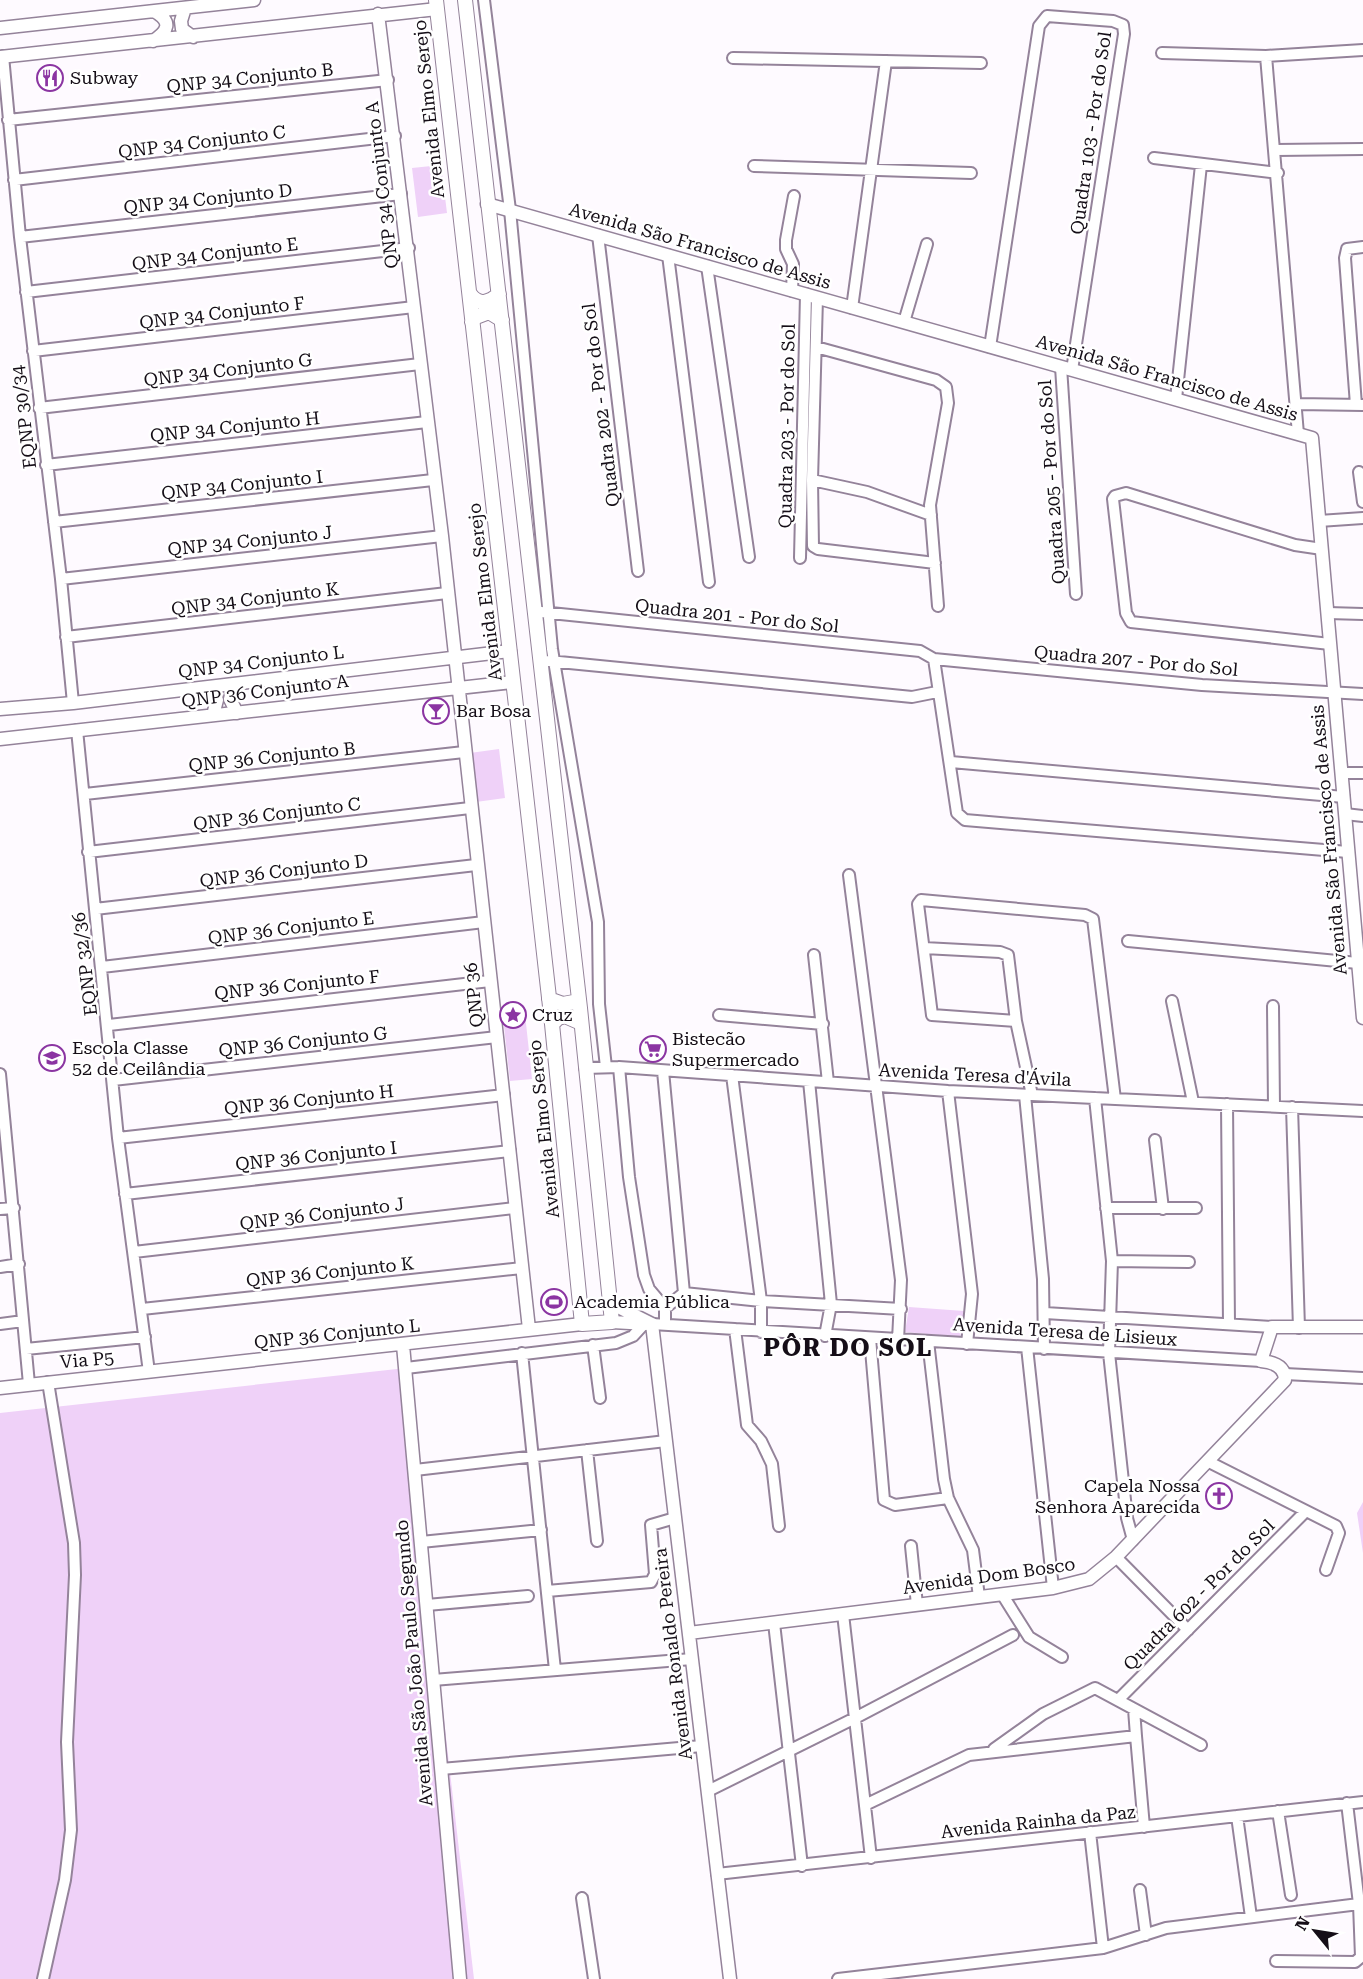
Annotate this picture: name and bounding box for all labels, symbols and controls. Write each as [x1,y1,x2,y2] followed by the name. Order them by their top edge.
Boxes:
[409,19,448,199] street label: Avenida Elmo Serejo
[1066,30,1115,236] street label: Quadra 103 - Por do Sol
[165,58,334,97] street label: QNP 34 Conjunto B
[35,63,65,93] restaurant icon: Subway
[70,67,139,88] place label: Subway
[361,100,402,270] street label: QNP 34 Conjunto A
[117,121,287,162] street label: QNP 34 Conjunto C
[123,179,293,218] street label: QNP 34 Conjunto D
[567,198,833,293] street label: Avenida São Francisco de Assis
[131,233,299,274] street label: QNP 34 Conjunto E
[138,292,306,333] street label: QNP 34 Conjunto F
[578,302,623,508] street label: Quadra 202 - Por do Sol
[774,323,799,529] street label: Quadra 203 - Por do Sol
[1034,330,1300,425] street label: Avenida São Francisco de Assis
[143,349,313,390] street label: QNP 34 Conjunto G
[7,364,40,470] street label: EQNP 30/34
[1034,379,1069,585] street label: Quadra 205 - Por do Sol
[149,407,321,446] street label: QNP 34 Conjunto H
[160,466,324,503] street label: QNP 34 Conjunto I
[463,502,506,682] street label: Avenida Elmo Serejo
[166,521,333,560] street label: QNP 34 Conjunto J
[170,578,340,619] street label: QNP 34 Conjunto K
[634,594,840,637] street label: Quadra 201 - Por do Sol
[177,641,345,682] street label: QNP 34 Conjunto L
[1033,641,1239,680] street label: Quadra 207 - Por do Sol
[180,670,350,711] street label: QNP 36 Conjunto A
[421,696,451,726] bar icon: Bar Bosa
[456,700,531,721] place label: Bar Bosa
[1306,704,1351,976] street label: Avenida São Francisco de Assis
[187,737,356,776] street label: QNP 36 Conjunto B
[192,793,362,834] street label: QNP 36 Conjunto C
[199,850,369,891] street label: QNP 36 Conjunto D
[207,907,375,948] street label: QNP 36 Conjunto E
[68,911,101,1017] street label: EQNP 32/36
[460,962,487,1028] street label: QNP 36
[213,965,381,1004] street label: QNP 36 Conjunto F
[498,1000,528,1030] place icon: Cruz
[532,1004,573,1025] place label: Cruz
[218,1022,388,1061] street label: QNP 36 Conjunto G
[672,1028,799,1070] place label: Bistecão Supermercado
[638,1034,668,1064] supermarket icon: Bistecão Supermercado
[72,1037,206,1079] place label: Escola Classe 52 de Ceilândia
[524,1039,563,1219] street label: Avenida Elmo Serejo
[37,1043,67,1073] school or university icon: Escola Classe 52 de Ceilândia
[878,1059,1072,1090] street label: Avenida Teresa d'Ávila
[223,1080,395,1119] street label: QNP 36 Conjunto H
[234,1137,398,1174] street label: QNP 36 Conjunto I
[238,1193,405,1234] street label: QNP 36 Conjunto J
[245,1252,415,1291] street label: QNP 36 Conjunto K
[539,1287,569,1317] sports icon: Academia Pública
[574,1291,730,1312] place label: Academia Pública
[952,1313,1178,1350] street label: Avenida Teresa de Lisieux
[253,1314,421,1353] street label: QNP 36 Conjunto L
[763,1333,933,1362] district label: PÔR DO SOL
[59,1347,115,1372] street label: Via P5
[1035,1475,1200,1517] place label: Capela Nossa Senhora Aparecida
[1204,1481,1234,1511] church icon: Capela Nossa Senhora Aparecida
[1119,1514,1279,1675] street label: Quadra 602 - Por do Sol
[391,1519,437,1807] street label: Avenida São João Paulo Segundo
[649,1547,696,1761] street label: Avenida Ronaldo Pereira
[901,1553,1077,1598] street label: Avenida Dom Bosco
[940,1801,1137,1842] street label: Avenida Rainha da Paz
[1285,1901,1345,1961] north arrow
[1291,1914,1314,1934] text: N

